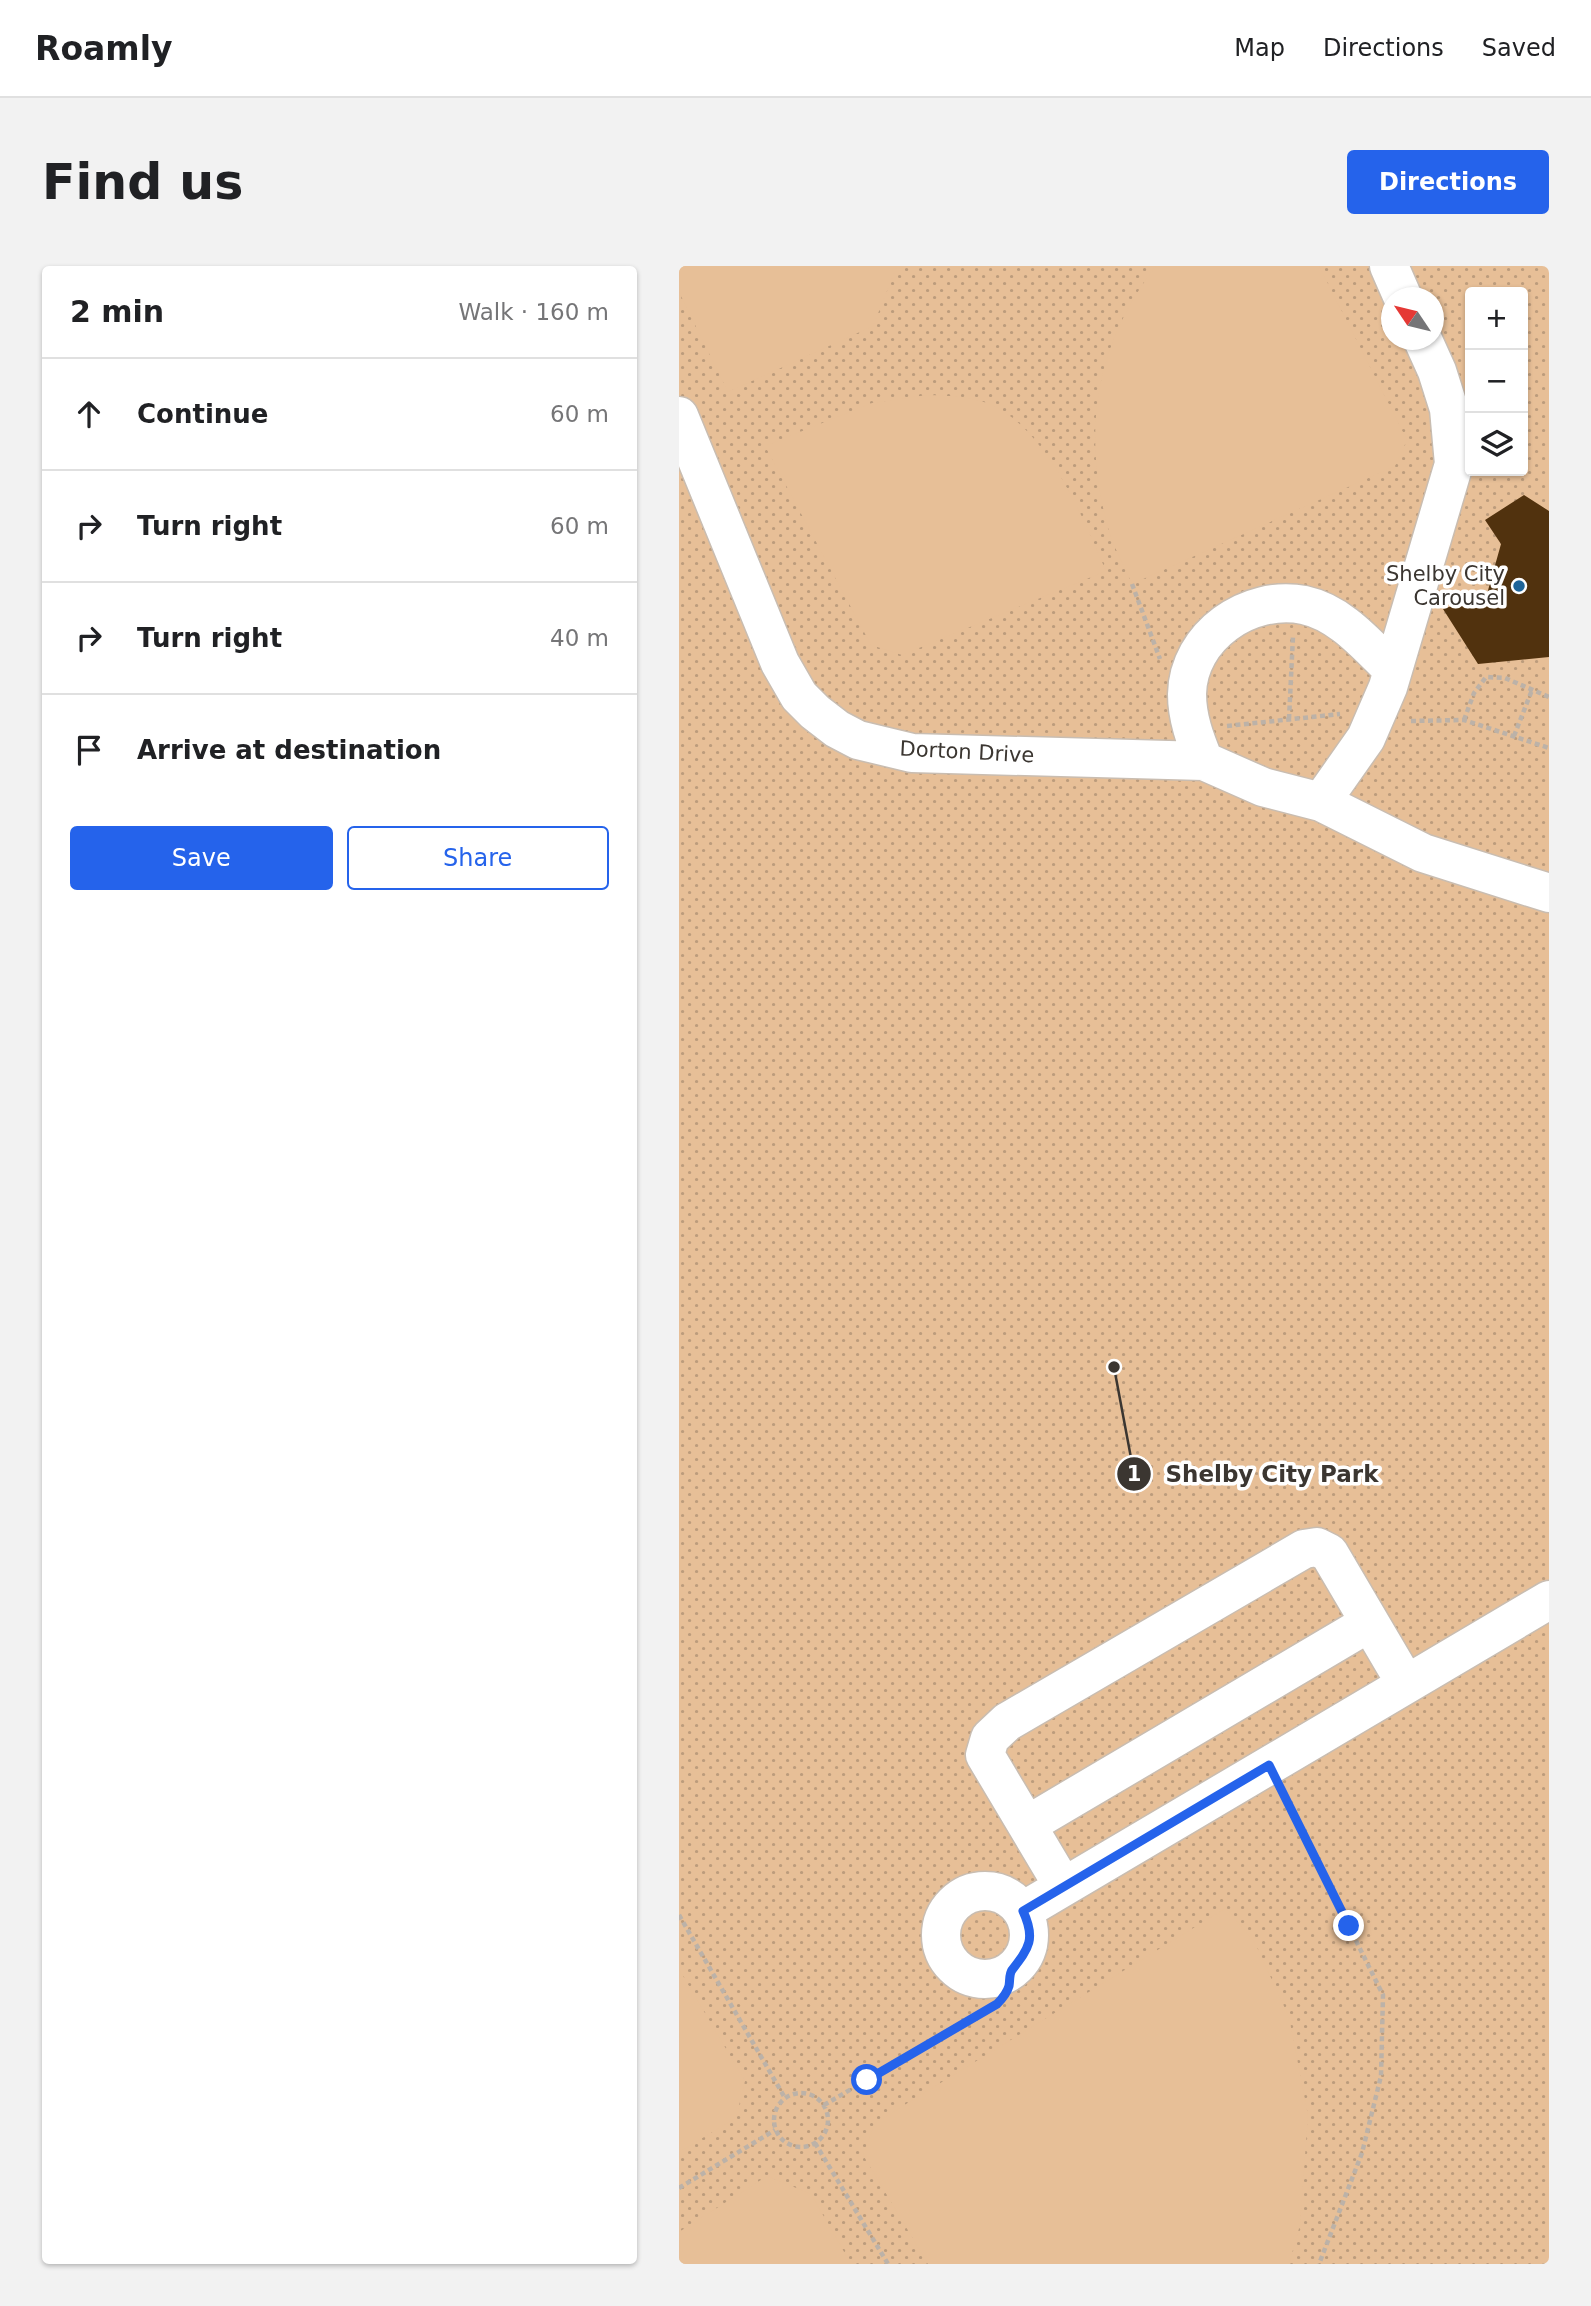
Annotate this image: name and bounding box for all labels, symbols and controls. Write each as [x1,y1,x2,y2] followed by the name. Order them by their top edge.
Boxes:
[35,29,173,68] text: Roamly
[1234,34,1285,62] text: Map
[1323,34,1444,62] text: Directions
[1482,34,1556,62] text: Saved
[1347,150,1549,214] button: Directions
[42,154,243,211] text: Find us
[1381,287,1444,350] north arrow
[1465,287,1528,476] map controls
[1465,287,1528,350] button: +
[70,294,164,329] text: 2 min
[458,299,609,325] text: Walk · 160 m
[1465,350,1528,413] button: −
[70,395,108,433] icon: ahead
[137,399,268,429] text: Continue
[550,401,609,427] text: 60 m
[1465,413,1528,476] button: layers
[70,507,108,545] icon: right
[137,511,282,541] text: Turn right
[550,513,609,539] text: 60 m
[1386,562,1505,610] place label: Shelby City Carousel
[1511,578,1527,594] marker: Shelby City Carousel
[70,619,108,657] icon: right
[137,623,282,653] text: Turn right
[550,625,609,651] text: 40 m
[70,731,108,769] icon: arrive
[137,735,441,765] text: Arrive at destination
[899,736,1035,768] street label: Dorton Drive
[70,826,333,890] button: Save
[347,826,609,890] button: Share
[1117,1452,1393,1496] callout: Shelby City Park
[1165,1461,1379,1487] text: Shelby City Park
[1127,1462,1141,1486] text: 1
[1333,1910,1364,1941] route end
[851,2064,882,2095] route start

